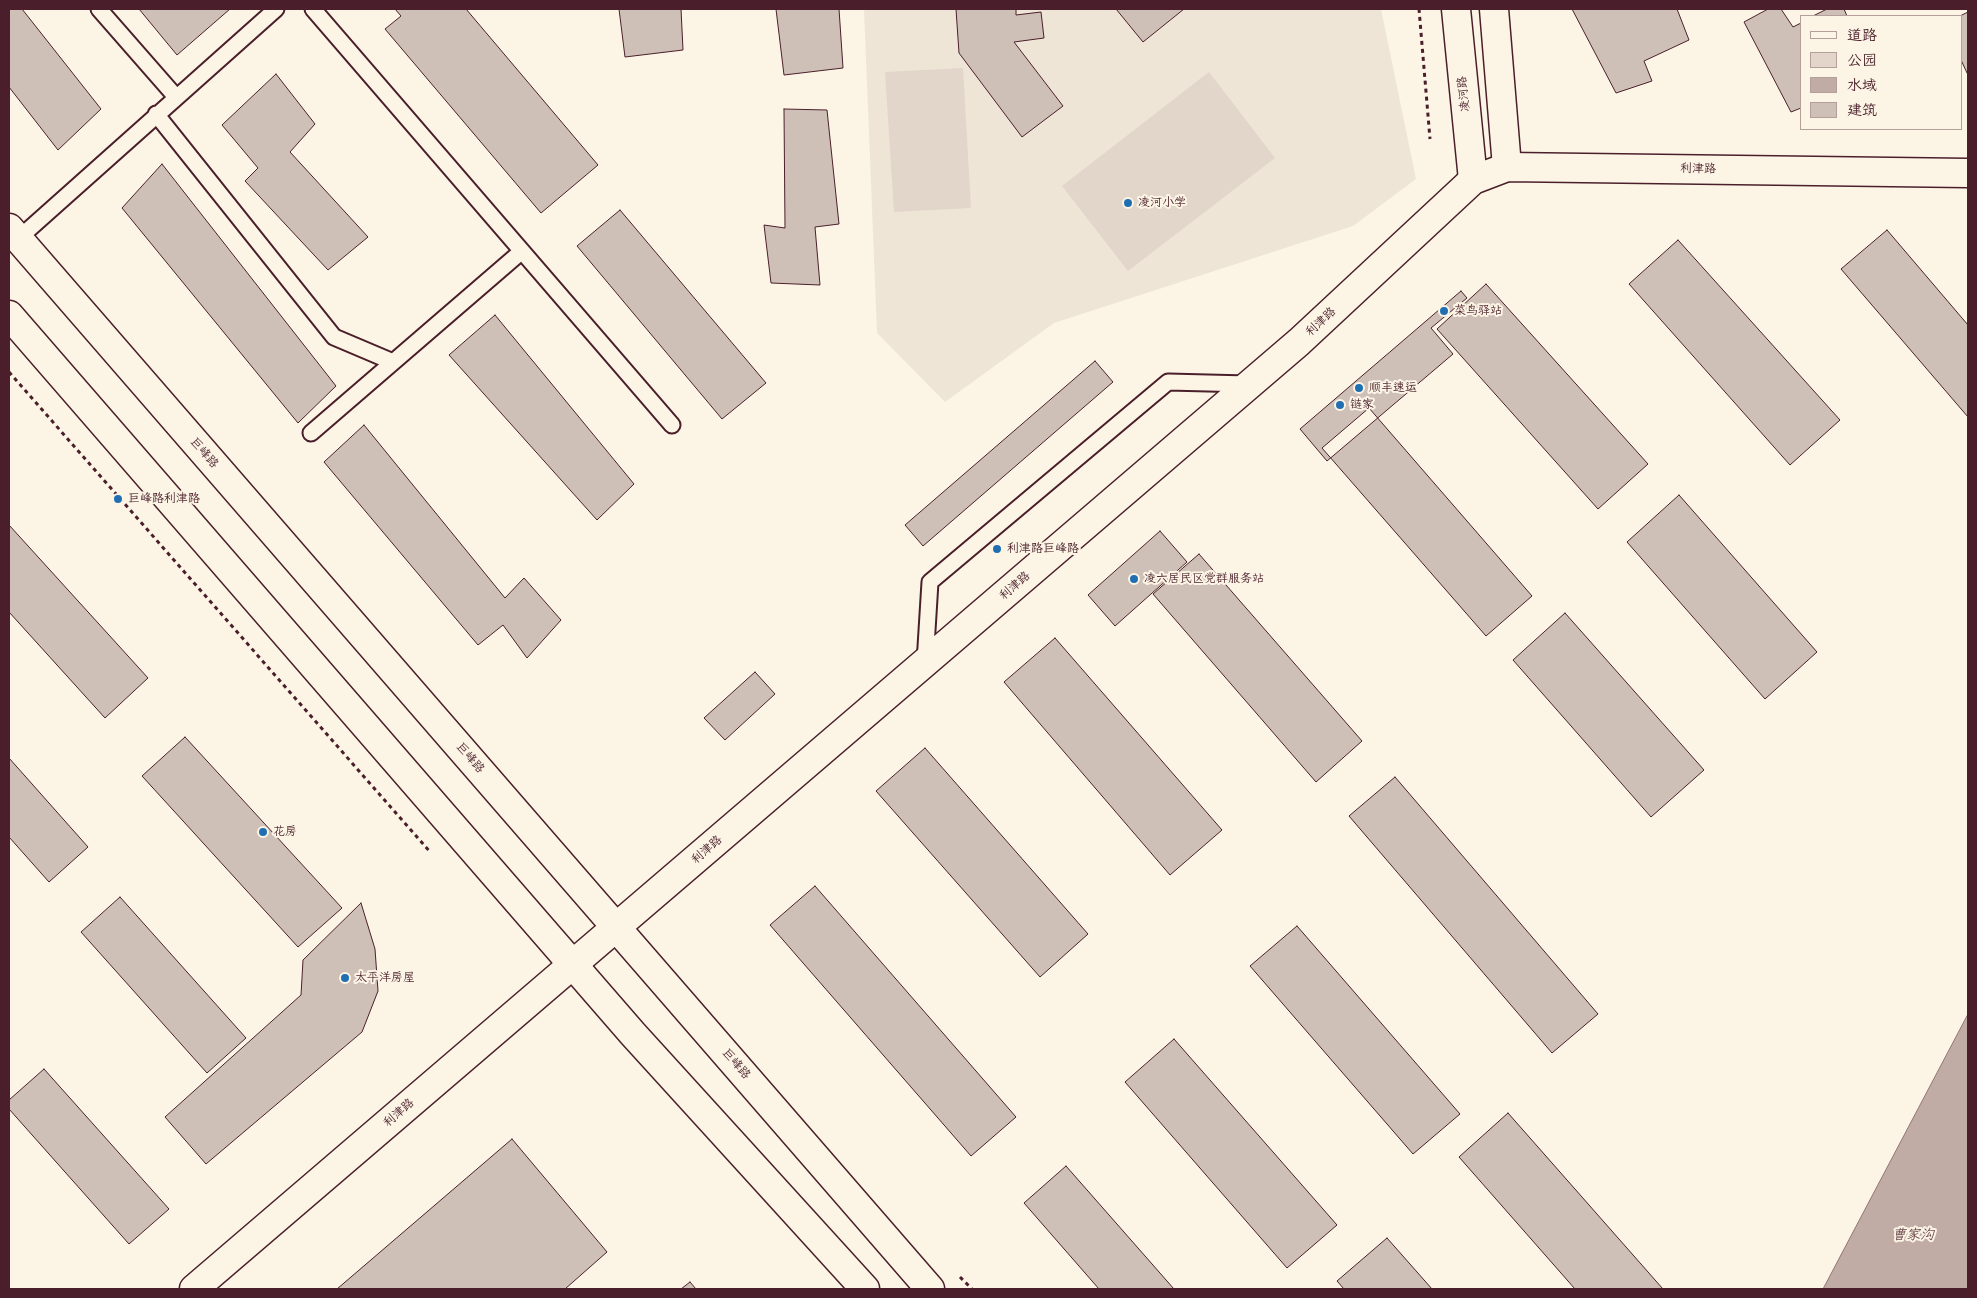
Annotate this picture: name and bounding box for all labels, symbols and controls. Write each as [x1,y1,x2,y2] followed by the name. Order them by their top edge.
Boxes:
[1800,15,1962,130] legend
[1847,25,1877,45] text: 道路
[1847,50,1877,70] text: 公园
[1455,75,1473,113] street label: 凌河路
[1847,75,1877,95] text: 水域
[1847,100,1877,120] text: 建筑
[1680,161,1716,177] street label: 利津路
[1138,196,1186,210] place label: 凌河小学
[1122,197,1134,209] marker: 凌河小学
[1303,304,1339,340] street label: 利津路
[1454,304,1502,318] place label: 菜鸟驿站
[1438,305,1450,317] marker: 菜鸟驿站
[1369,381,1417,395] place label: 顺丰速运
[1353,382,1365,394] marker: 顺丰速运
[1350,398,1374,412] place label: 链家
[1334,399,1346,411] marker: 链家
[187,435,221,471] street label: 巨峰路
[128,492,200,506] place label: 巨峰路利津路
[112,493,124,505] marker: 巨峰路利津路
[1007,542,1079,556] place label: 利津路巨峰路
[991,543,1003,555] marker: 利津路巨峰路
[997,569,1033,603] street label: 利津路
[1144,572,1264,586] place label: 凌六居民区党群服务站
[1128,573,1140,585] marker: 凌六居民区党群服务站
[453,740,487,776] street label: 巨峰路
[273,825,297,839] place label: 花房
[257,826,269,838] marker: 花房
[689,833,725,867] street label: 利津路
[355,971,415,985] place label: 太平洋房屋
[339,972,351,984] marker: 太平洋房屋
[719,1046,753,1082] street label: 巨峰路
[381,1096,417,1130] street label: 利津路
[1892,1227,1934,1243] water label: 曹家沟

